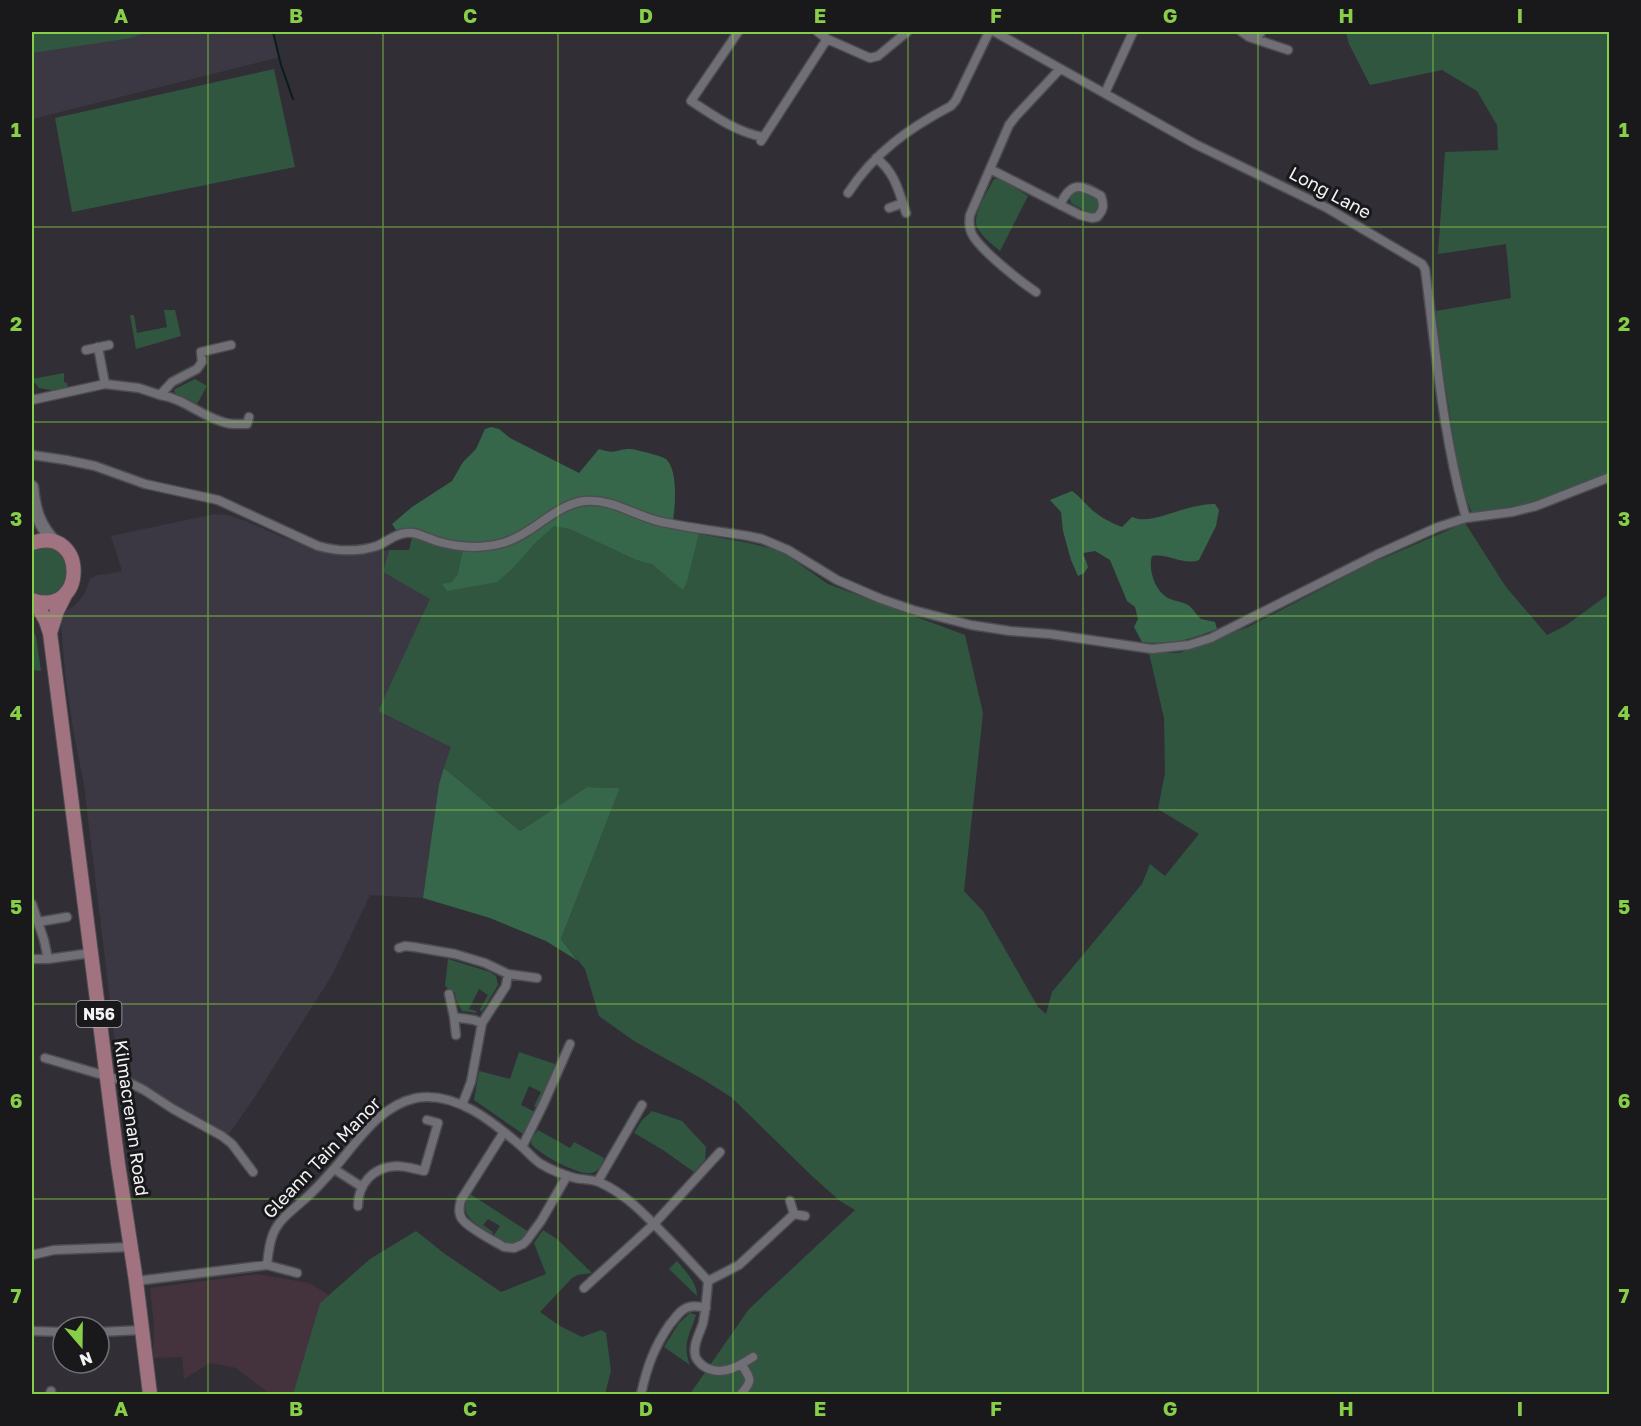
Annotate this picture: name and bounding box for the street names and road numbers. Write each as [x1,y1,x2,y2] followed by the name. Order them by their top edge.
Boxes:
[1286,161,1375,223] street label: Long Lane
[76,1001,122,1027] road number: N56
[110,1039,154,1197] street label: Kilmacrenan Road
[258,1092,385,1223] street label: Gleann Tain Manor

